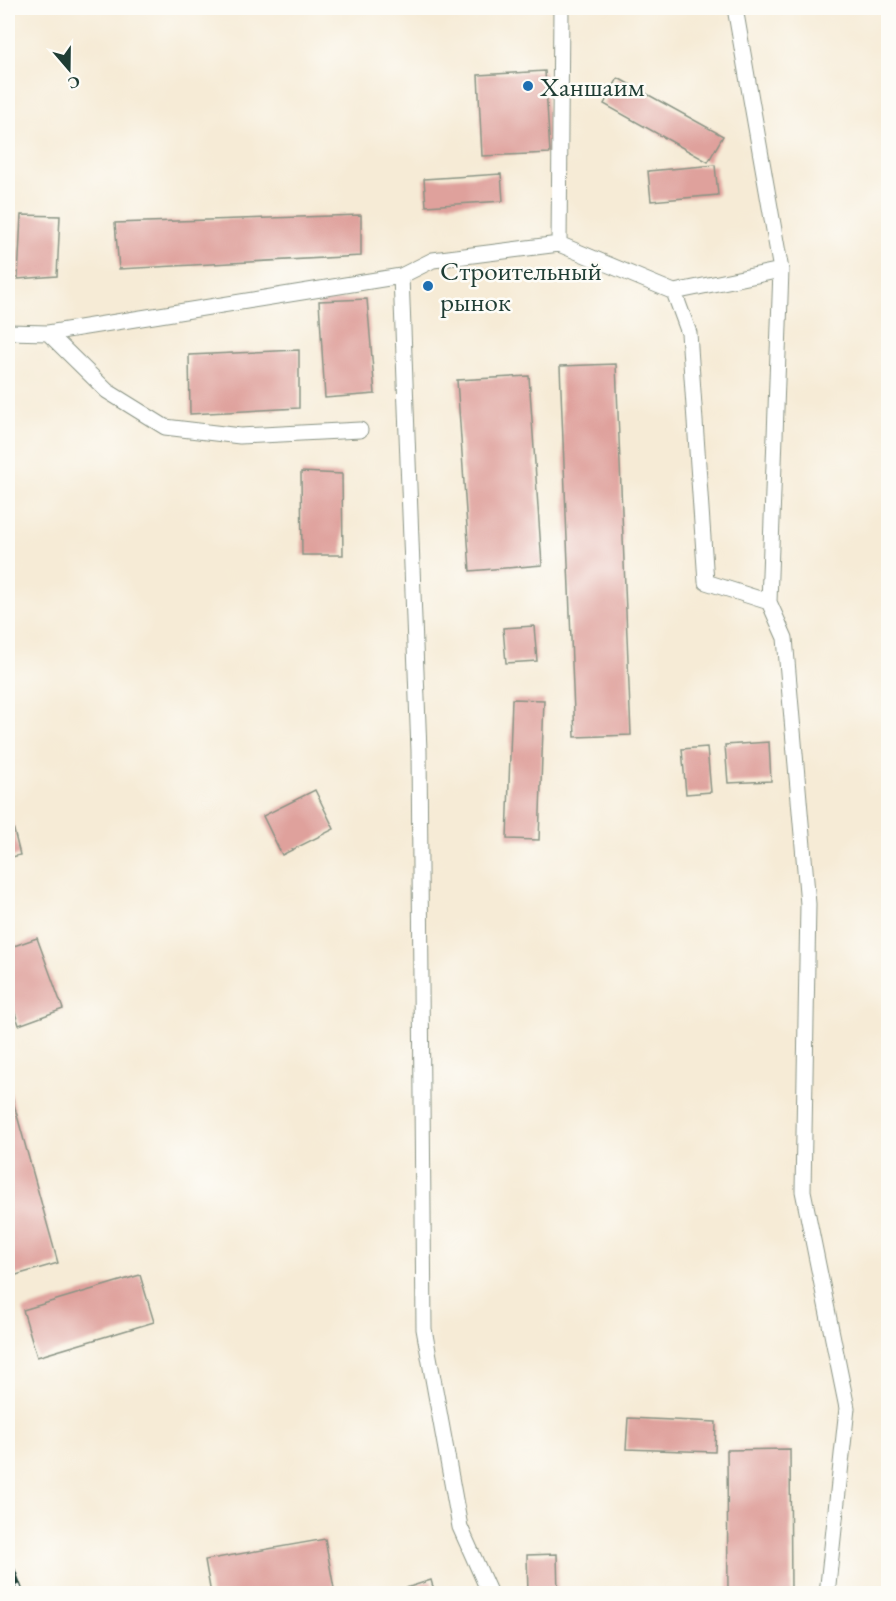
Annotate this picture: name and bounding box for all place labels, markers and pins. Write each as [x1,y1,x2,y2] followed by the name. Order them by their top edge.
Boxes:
[539,69,645,104] place label: Ханшаим
[521,79,535,93] marker: Ханшаим
[440,253,602,319] place label: Строительный рынок
[421,279,435,293] marker: Строительный рынок

